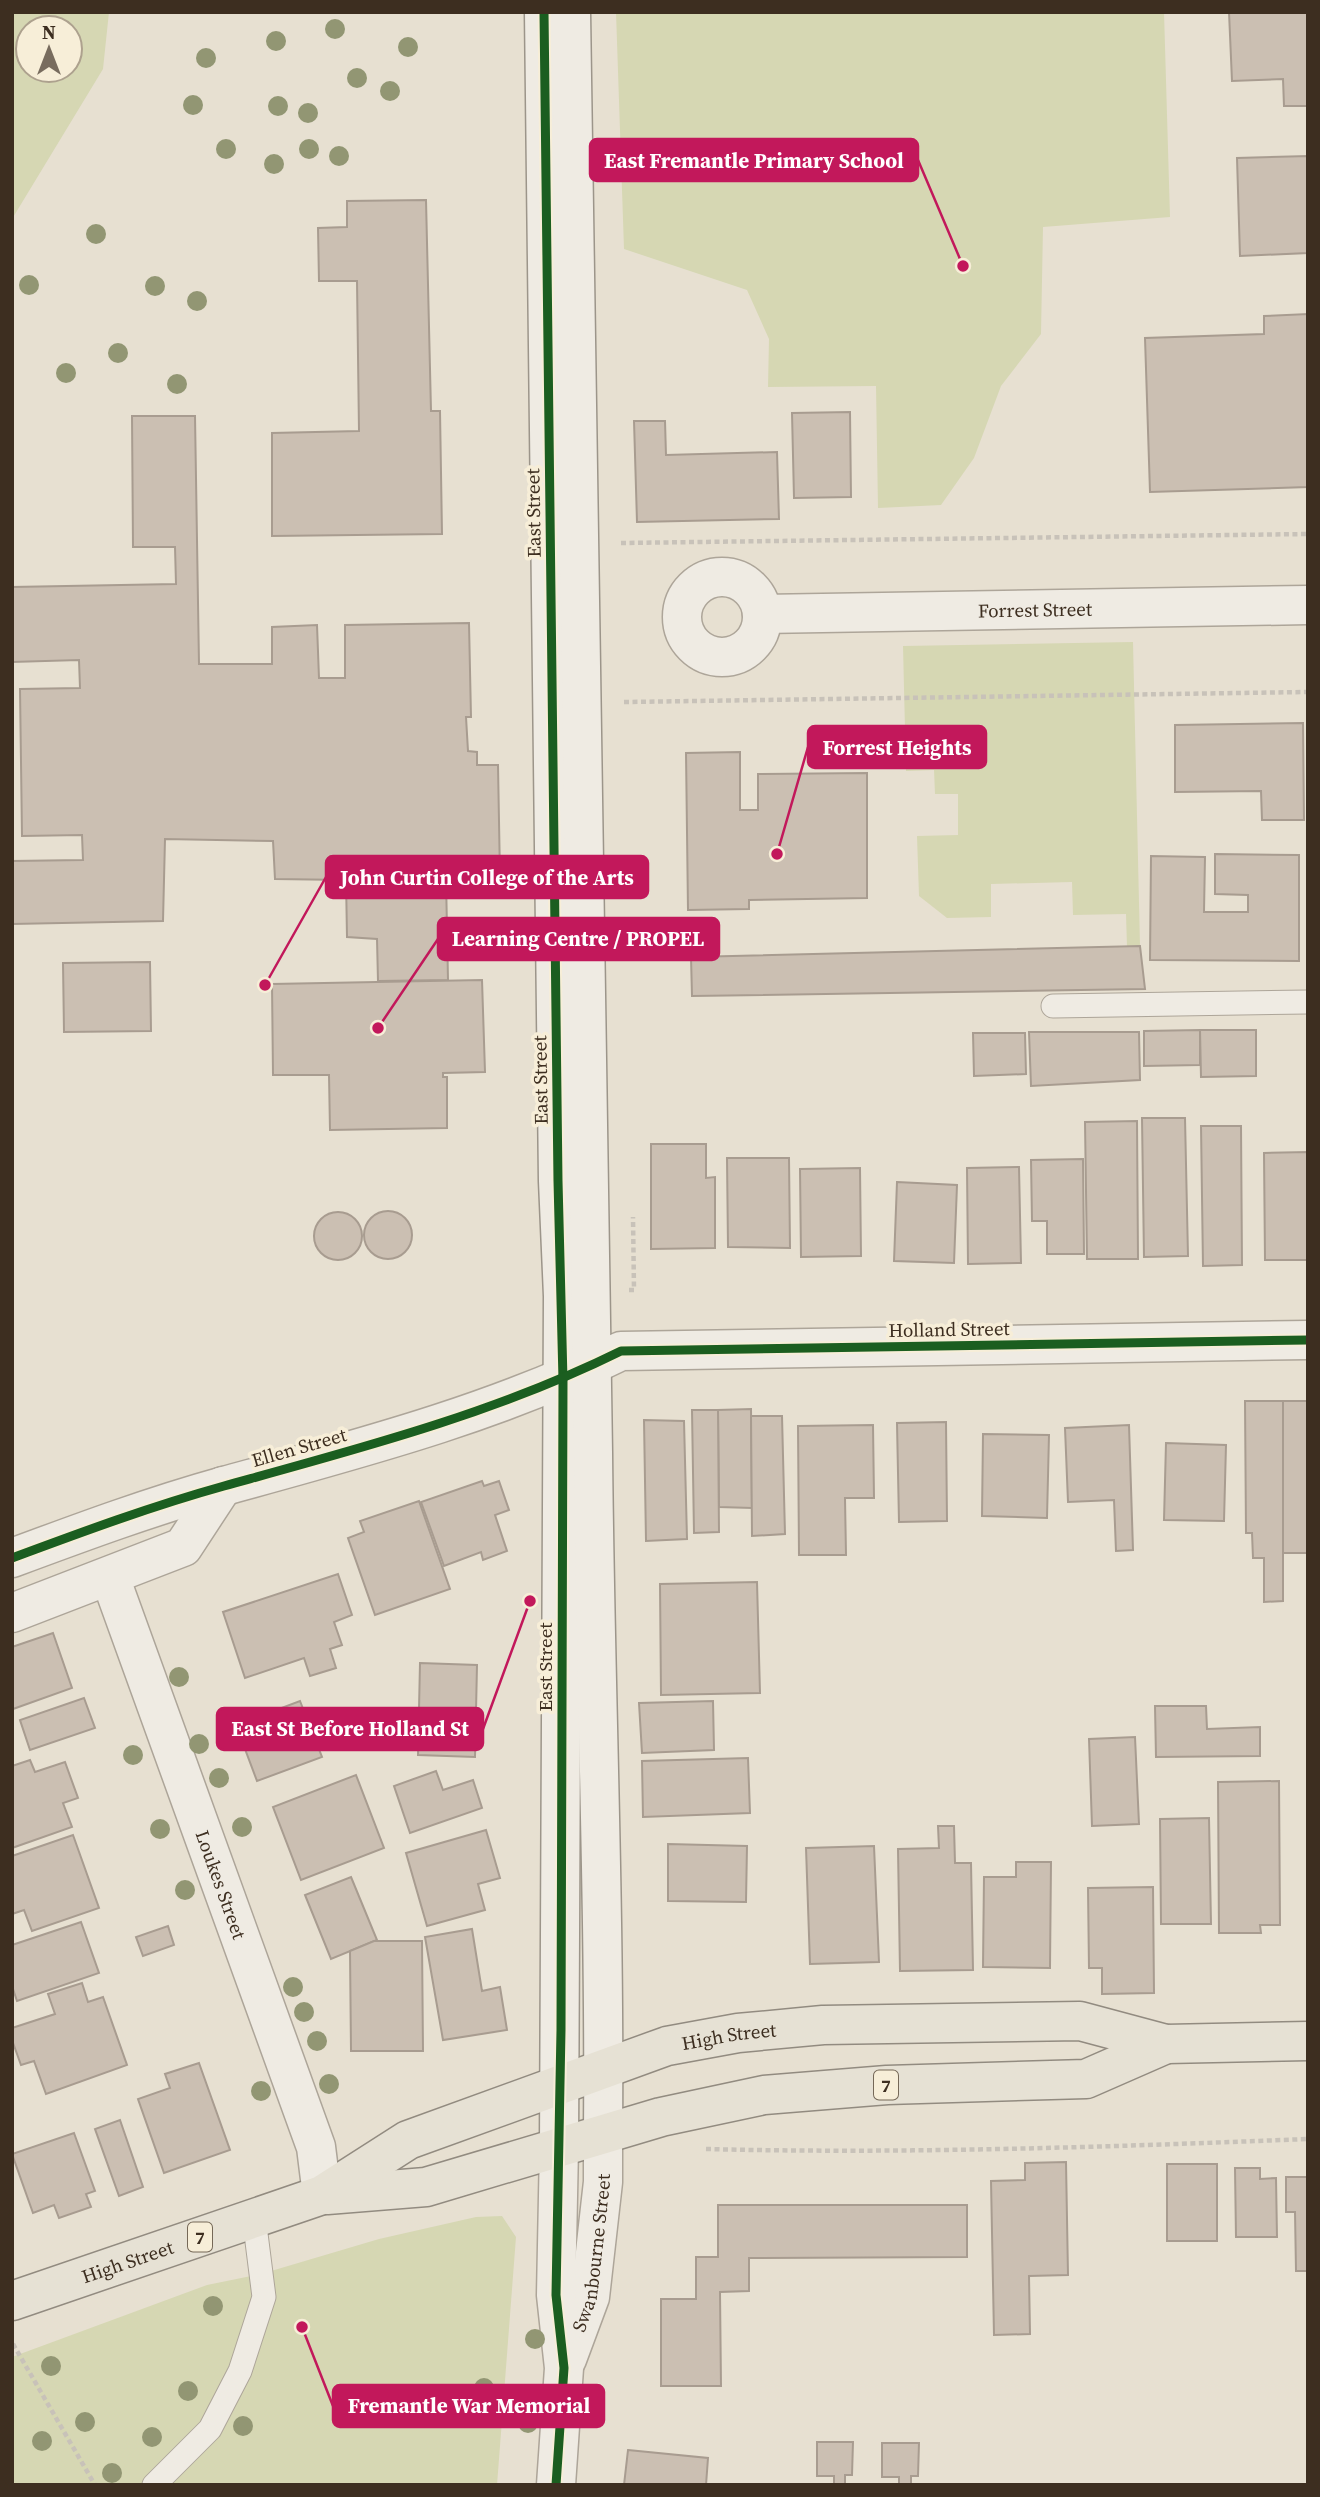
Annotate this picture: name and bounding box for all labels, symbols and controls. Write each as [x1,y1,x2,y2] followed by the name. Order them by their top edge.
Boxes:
[14,14,84,84] north arrow
[42,19,56,45] text: N
[590,139,918,181] callout: East Fremantle Primary School
[604,146,904,175] text: East Fremantle Primary School
[519,467,547,558] street label: East Street
[978,596,1093,623] street label: Forrest Street
[808,726,986,768] callout: Forrest Heights
[822,733,972,762] text: Forrest Heights
[326,856,648,898] callout: John Curtin College of the Arts
[338,863,634,892] text: John Curtin College of the Arts
[438,918,719,960] callout: Learning Centre / PROPEL
[452,924,704,953] text: Learning Centre / PROPEL
[526,1034,554,1125] street label: East Street
[888,1315,1011,1343] street label: Holland Street
[249,1421,350,1473] street label: Ellen Street
[532,1622,558,1712] street label: East Street
[217,1708,483,1750] callout: East St Before Holland St
[231,1714,469,1743] text: East St Before Holland St
[190,1826,253,1943] street label: Loukes Street
[679,2016,778,2056] street label: High Street
[874,2070,898,2099] road number: 7
[565,2173,616,2335] street label: Swanbourne Street
[188,2222,212,2252] road number: 7
[78,2234,178,2289] street label: High Street
[333,2385,604,2427] callout: Fremantle War Memorial
[348,2391,590,2420] text: Fremantle War Memorial

